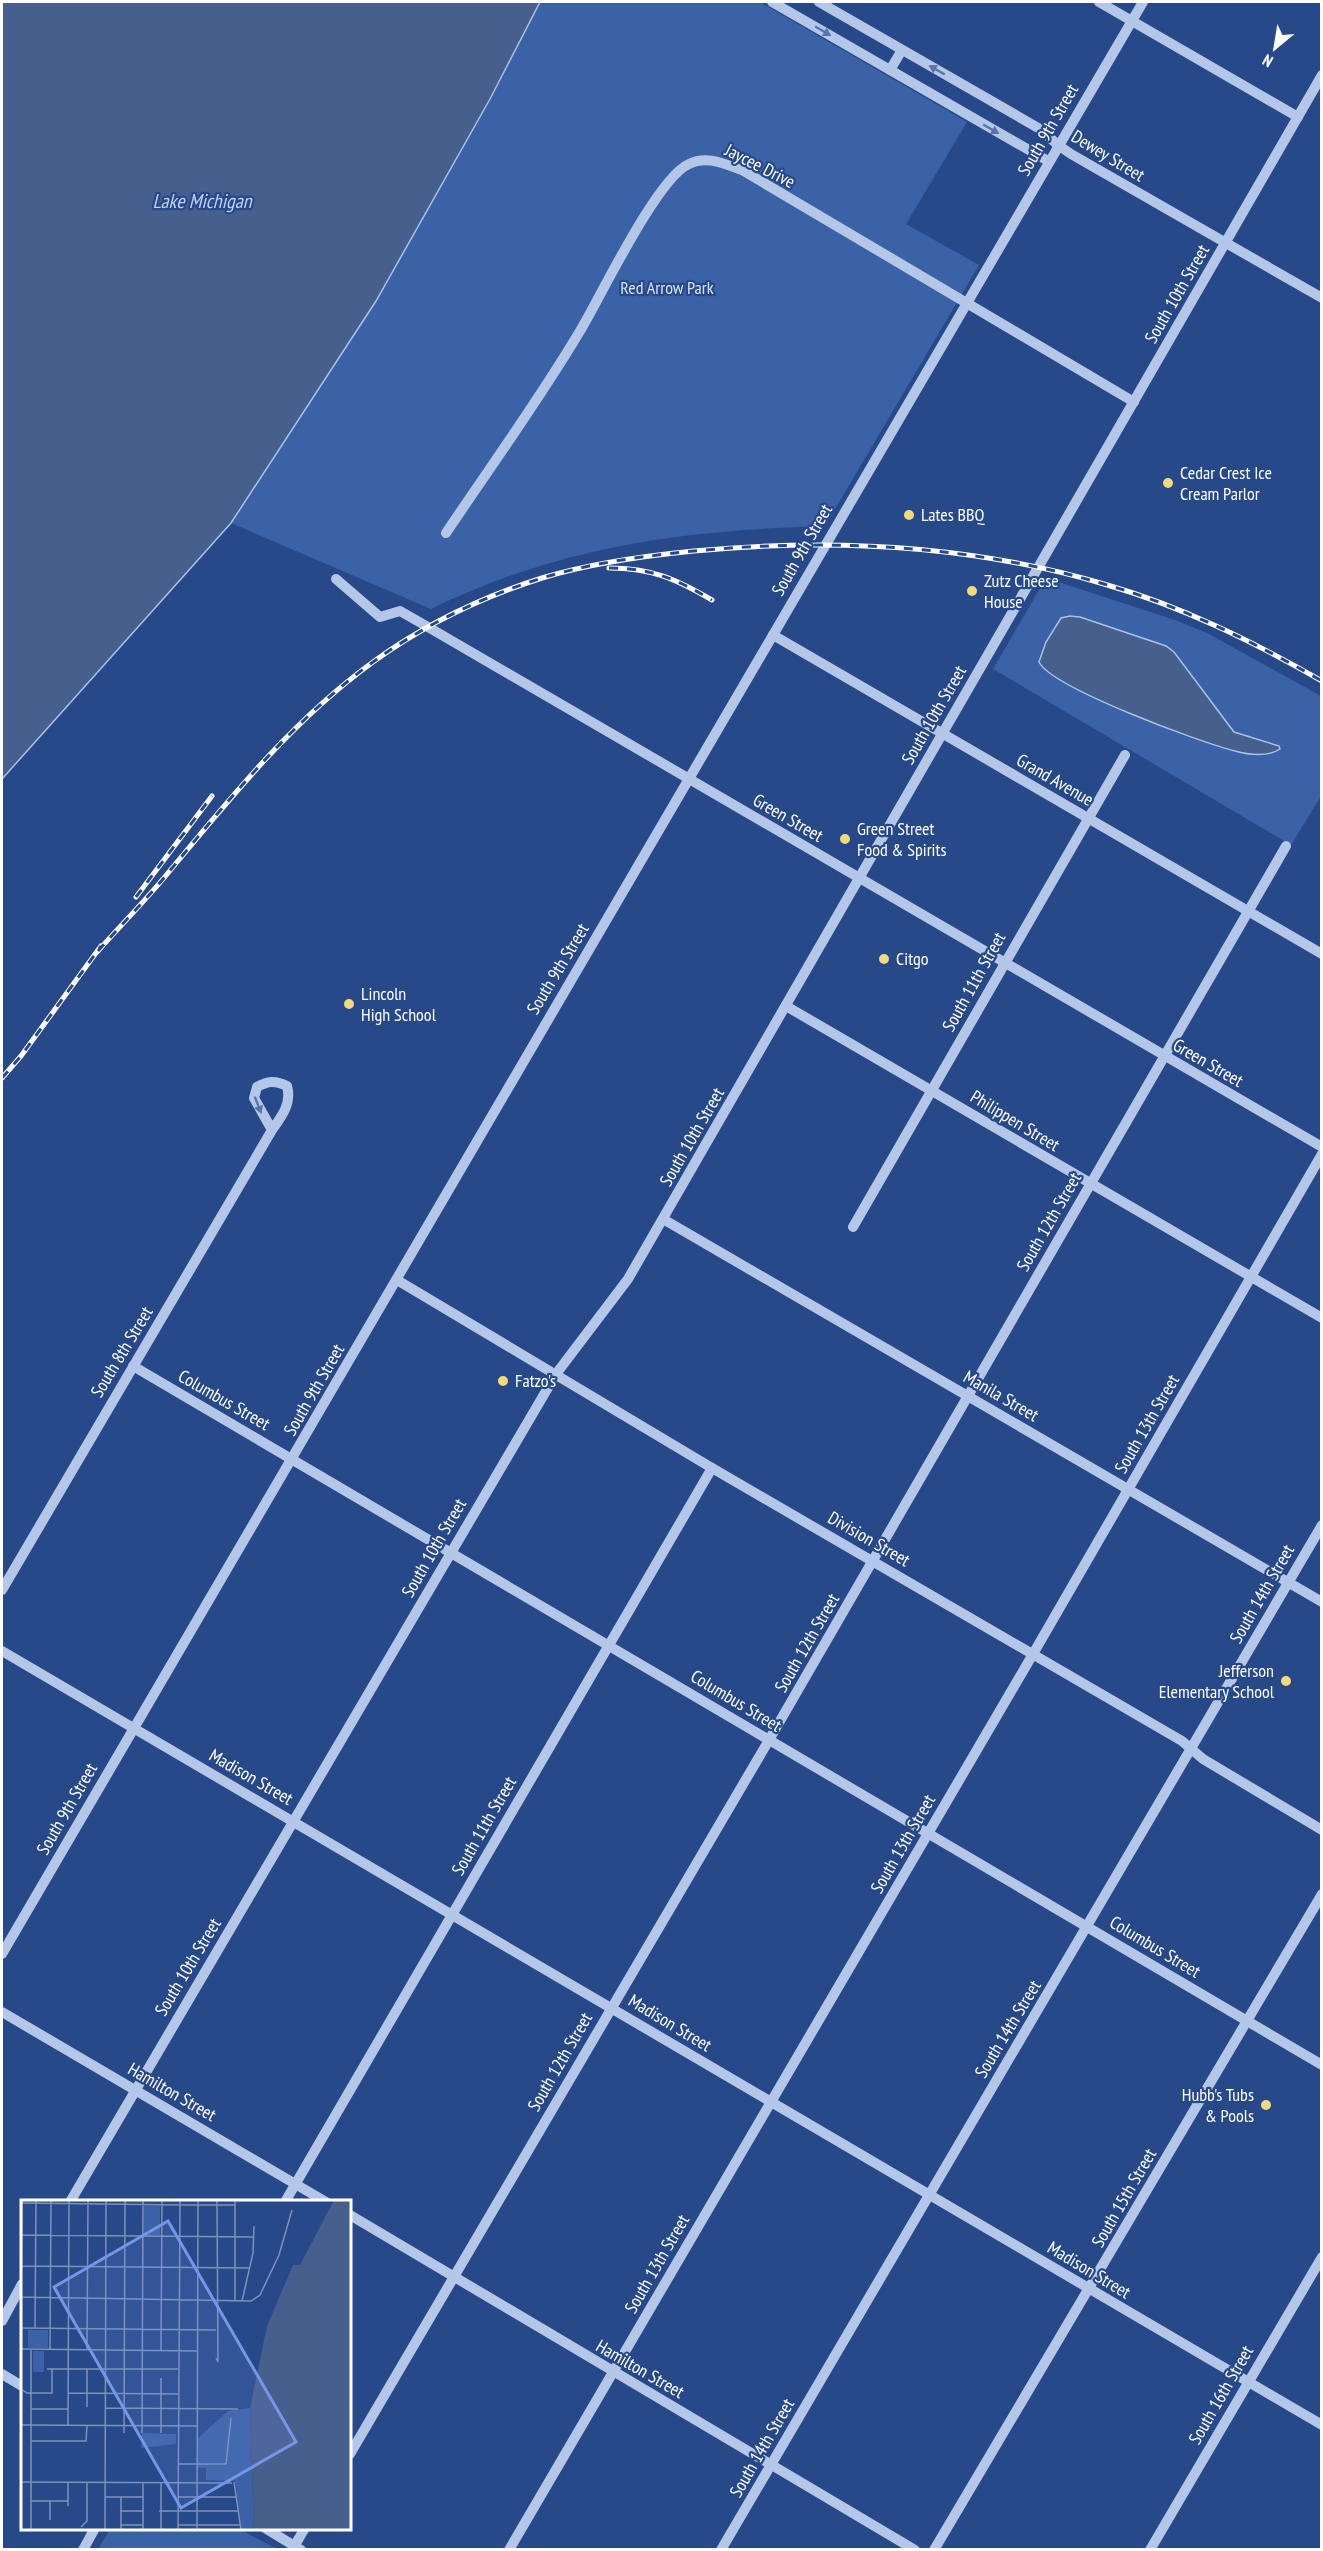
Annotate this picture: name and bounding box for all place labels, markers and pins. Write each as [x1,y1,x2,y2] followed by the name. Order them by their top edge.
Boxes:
[1180,461,1272,505] place label: Cedar Crest Ice Cream Parlor
[1161,476,1175,490] marker: Cedar Crest Ice Cream Parlor
[921,503,986,526] place label: Lates BBQ
[902,508,916,522] marker: Lates BBQ
[984,569,1059,613] place label: Zutz Cheese House
[965,584,979,598] marker: Zutz Cheese House
[857,817,947,861] place label: Green Street Food & Spirits
[838,832,852,846] marker: Green Street Food & Spirits
[896,947,929,970] place label: Citgo
[877,952,891,966] marker: Citgo
[361,982,437,1026] place label: Lincoln High School
[342,997,356,1011] marker: Lincoln High School
[515,1369,556,1392] place label: Fatzo's
[496,1374,510,1388] marker: Fatzo's
[1159,1659,1275,1703] place label: Jefferson Elementary School
[1279,1674,1293,1688] marker: Jefferson Elementary School
[1182,2083,1254,2127] place label: Hubb's Tubs & Pools
[1259,2098,1273,2112] marker: Hubb's Tubs & Pools

